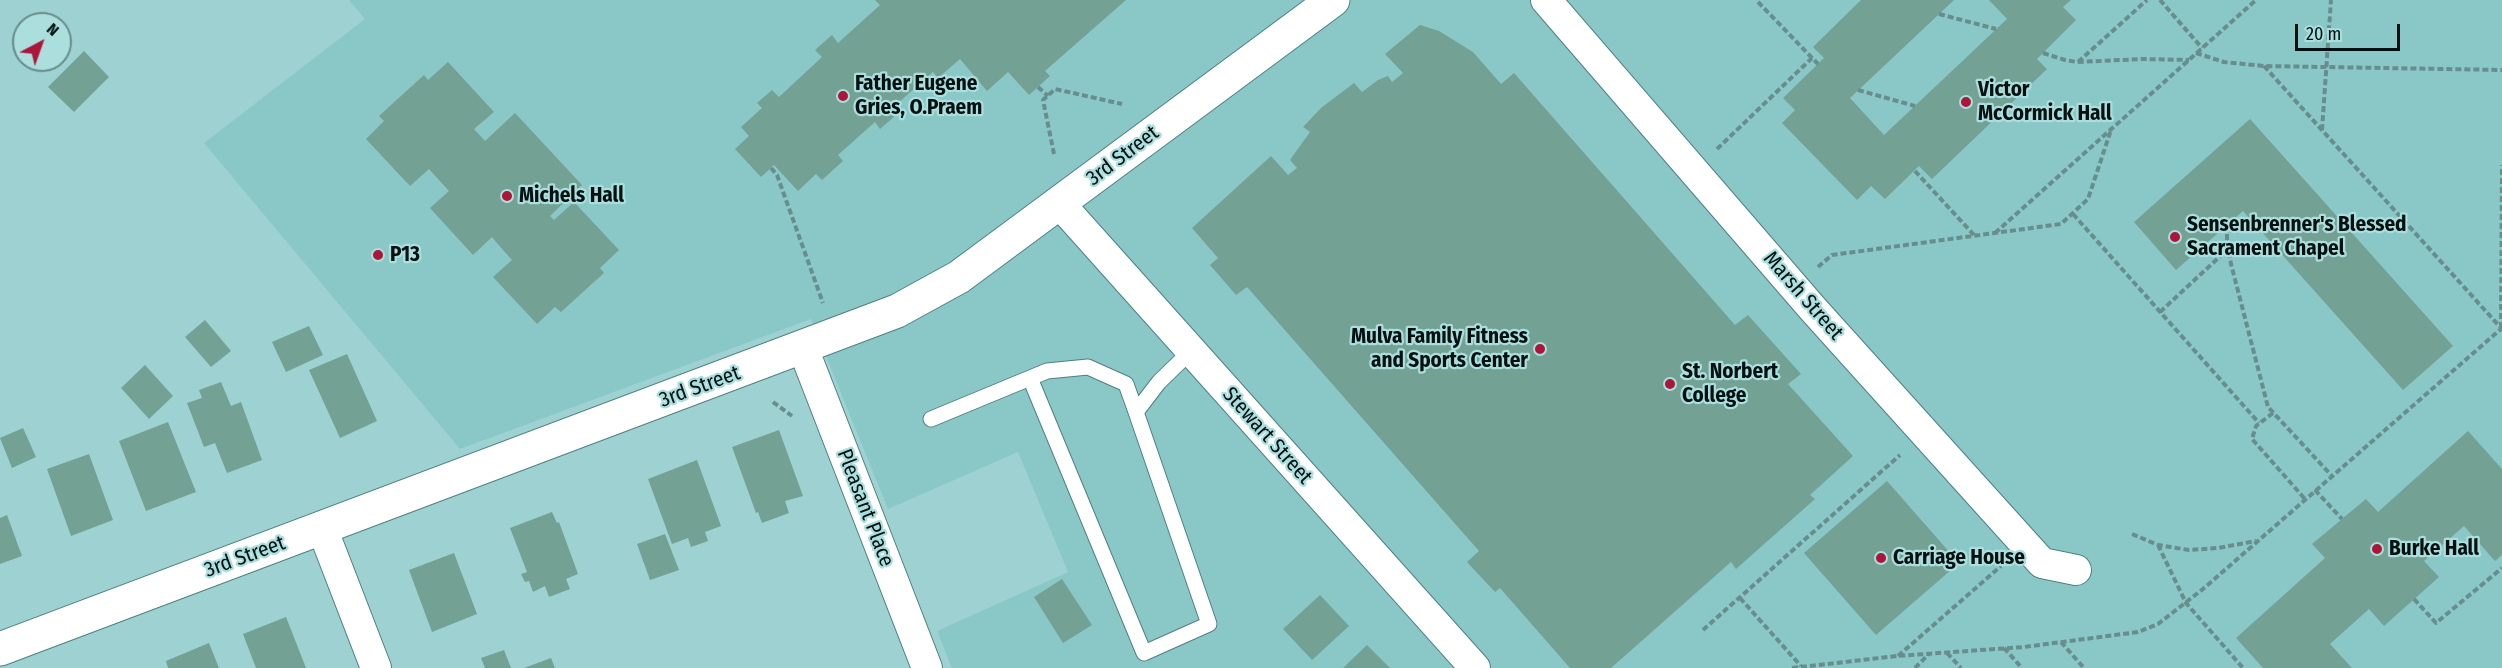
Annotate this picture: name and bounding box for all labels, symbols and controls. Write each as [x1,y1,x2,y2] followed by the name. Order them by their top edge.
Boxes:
[12,12,72,72] north arrow
[2298,12,2403,50] scale bar
[43,19,63,40] text: N
[2306,23,2341,45] text: 20 m
[855,71,982,121] place label: Father Eugene Gries, O.Praem
[1978,77,2112,127] place label: Victor McCormick Hall
[836,89,850,103] marker: Father Eugene Gries, O.Praem
[1959,95,1973,109] marker: Victor McCormick Hall
[1082,121,1164,191] street label: 3rd Street
[519,183,624,209] place label: Michels Hall
[500,189,514,203] marker: Michels Hall
[2187,212,2406,262] place label: Sensenbrenner's Blessed Sacrament Chapel
[2168,230,2182,244] marker: Sensenbrenner's Blessed Sacrament Chapel
[390,242,420,268] place label: P13
[1758,247,1848,345] street label: Marsh Street
[371,248,385,262] marker: P13
[1351,324,1528,374] place label: Mulva Family Fitness and Sports Center
[1533,342,1547,356] marker: Mulva Family Fitness and Sports Center
[1682,359,1778,409] place label: St. Norbert College
[656,361,744,413] street label: 3rd Street
[1663,377,1677,391] marker: St. Norbert College
[1217,382,1317,490] street label: Stewart Street
[831,446,899,570] street label: Pleasant Place
[201,531,289,583] street label: 3rd Street
[2389,536,2479,562] place label: Burke Hall
[2370,542,2384,556] marker: Burke Hall
[1893,545,2025,571] place label: Carriage House
[1874,551,1888,565] marker: Carriage House

